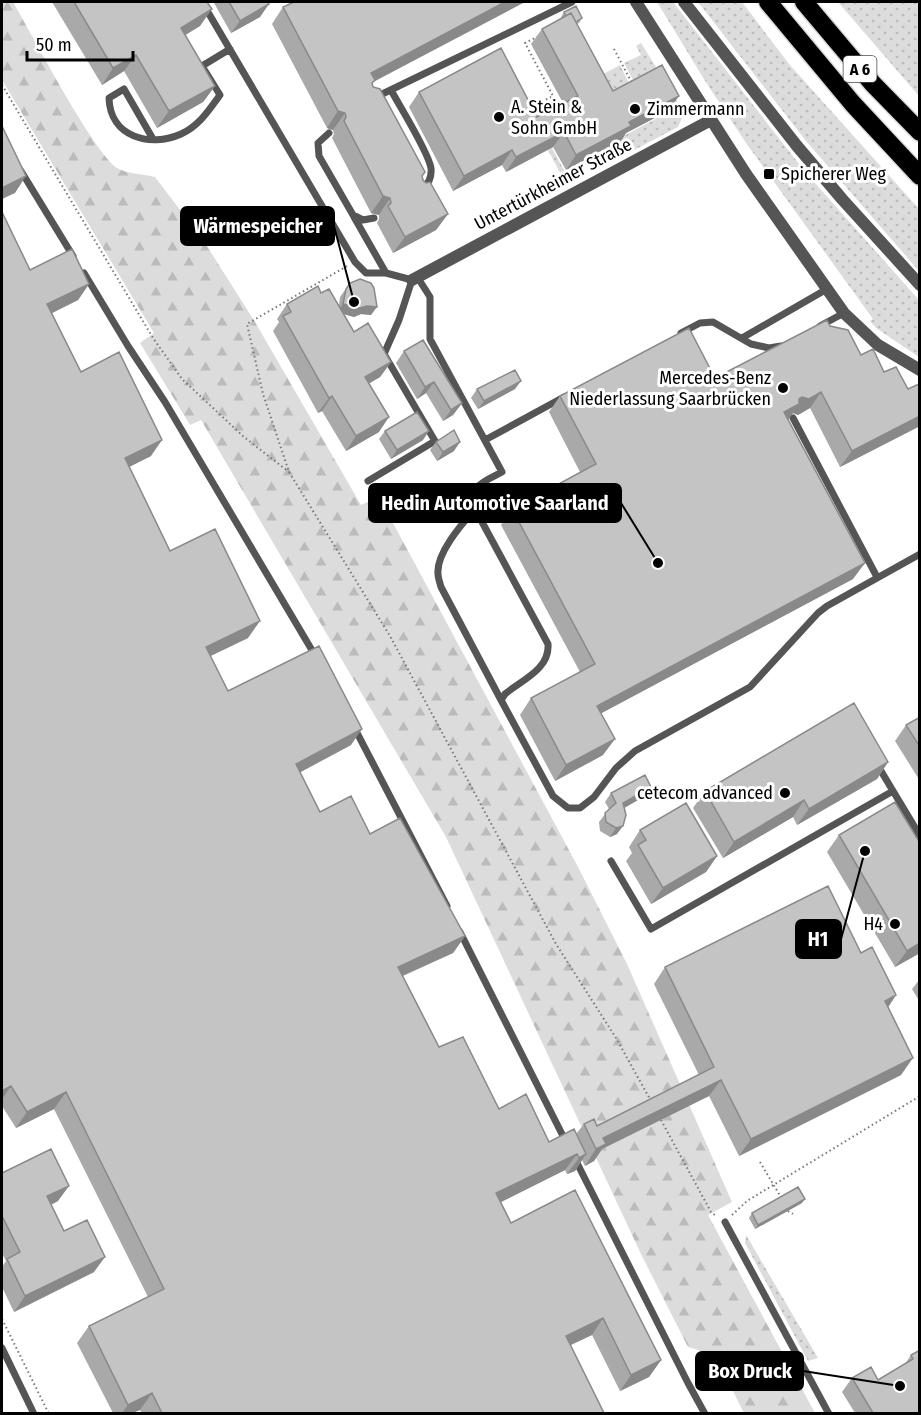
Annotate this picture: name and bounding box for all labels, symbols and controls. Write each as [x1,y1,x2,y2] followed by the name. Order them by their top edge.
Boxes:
[27,24,134,62] scale bar
[36,34,72,56] text: 50 m
[844,56,876,82] road number: A 6
[511,96,597,139] place label: A. Stein & Sohn GmbH
[647,98,745,120] place label: Zimmermann
[628,102,642,116] marker: Zimmermann
[492,110,506,124] marker: A. Stein & Sohn GmbH
[471,133,635,235] street label: Untertürkheimer Straße
[781,163,886,185] place label: Spicherer Weg
[762,167,776,181] marker: Spicherer Weg
[181,207,334,245] callout: Wärmespeicher
[193,214,323,238] text: Wärmespeicher
[569,367,771,410] place label: Mercedes-Benz Niederlassung Saarbrücken
[776,381,790,395] marker: Mercedes-Benz Niederlassung Saarbrücken
[369,484,621,522] callout: Hedin Automotive Saarland
[381,491,609,515] text: Hedin Automotive Saarland
[637,782,773,804] place label: cetecom advanced
[778,786,792,800] marker: cetecom advanced
[863,913,883,935] place label: H4
[888,917,902,931] marker: H4
[796,920,841,958] callout: H1
[808,927,828,951] text: H1
[696,1352,803,1390] callout: Box Druck
[708,1359,793,1383] text: Box Druck

